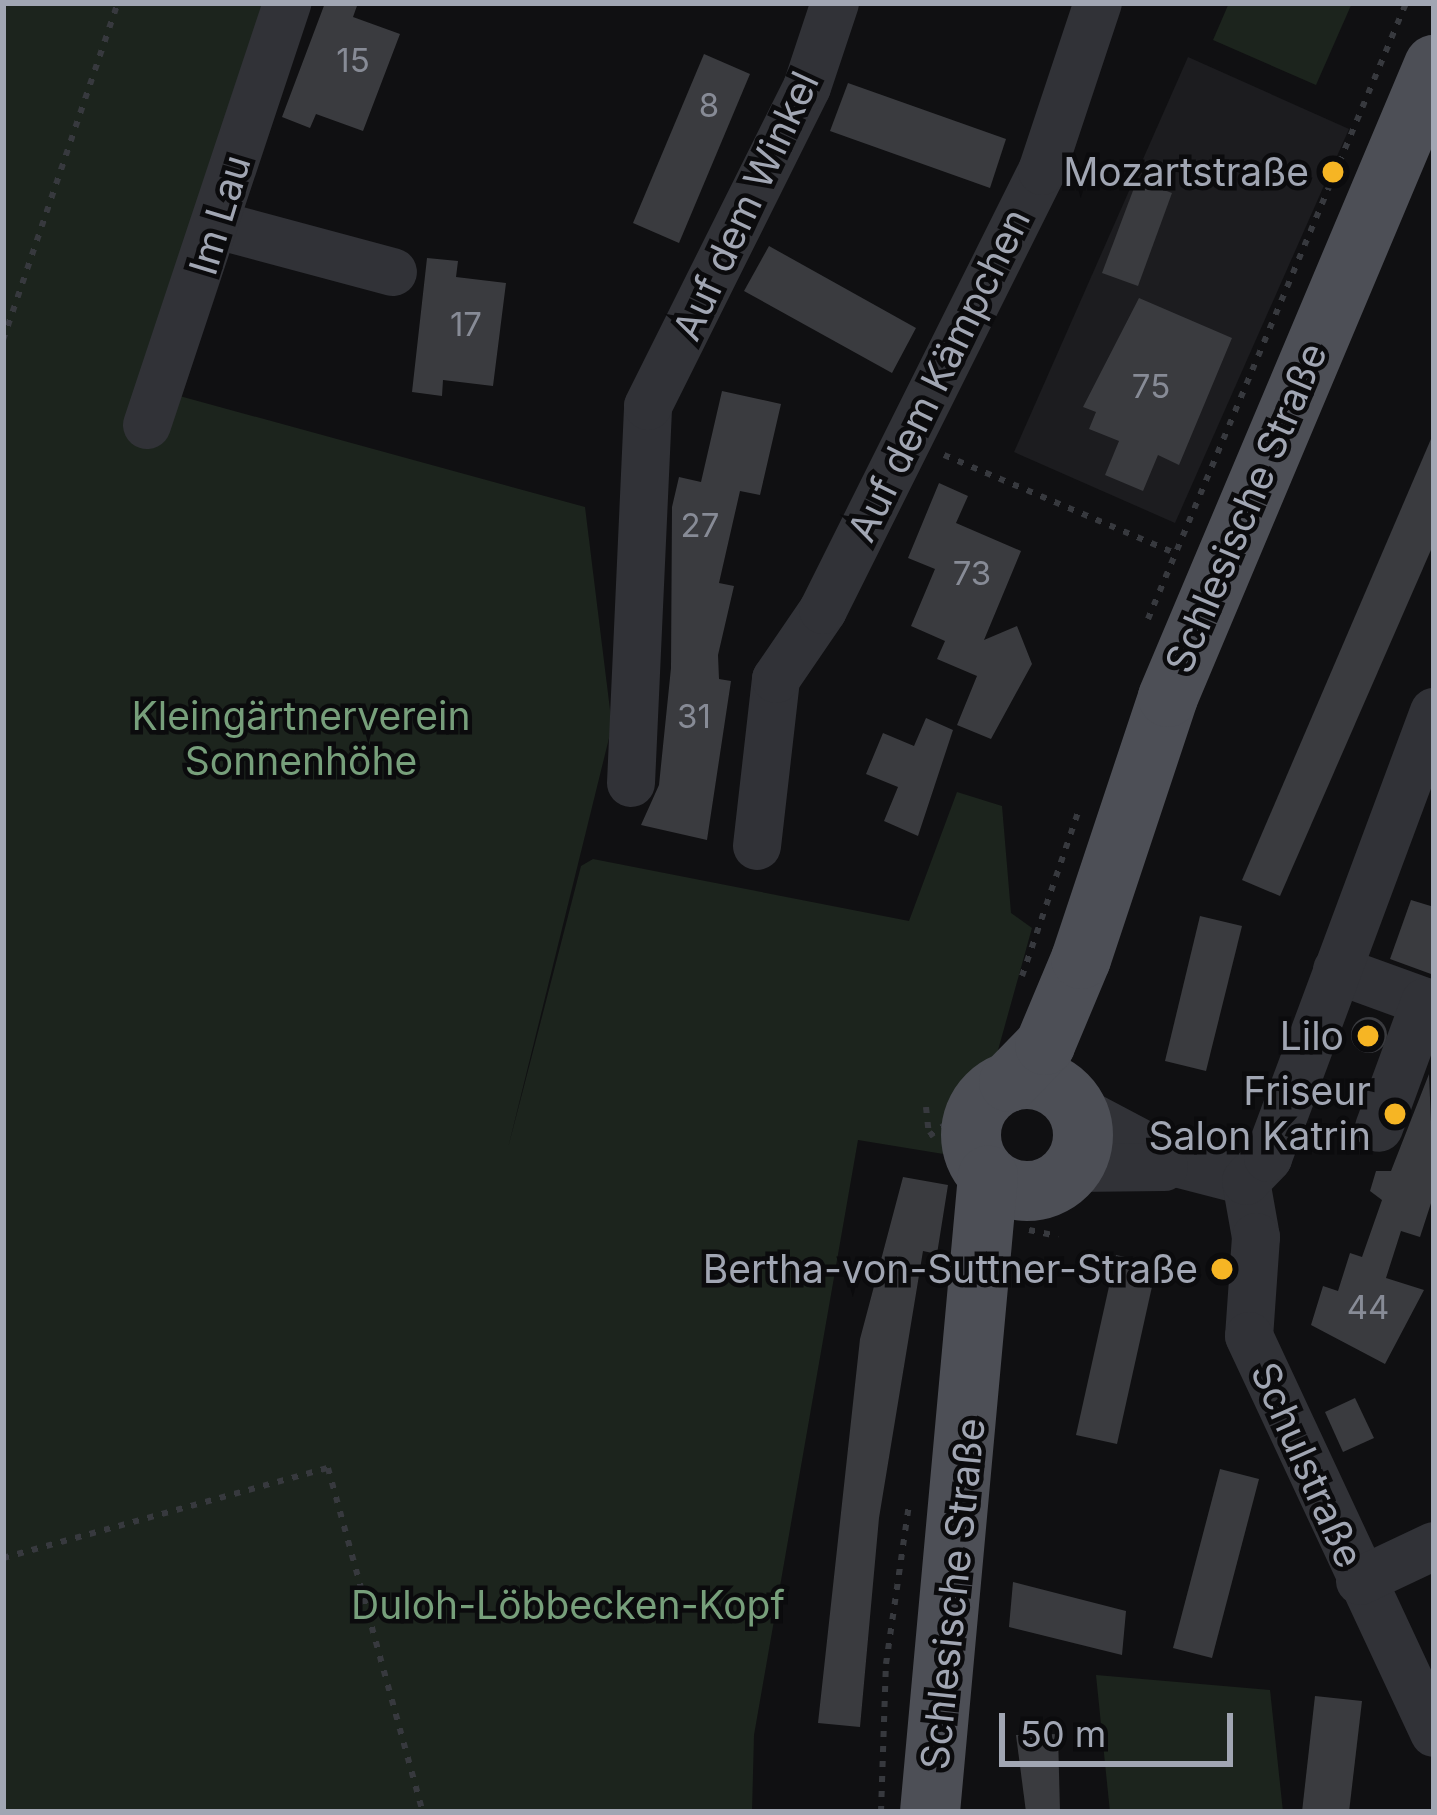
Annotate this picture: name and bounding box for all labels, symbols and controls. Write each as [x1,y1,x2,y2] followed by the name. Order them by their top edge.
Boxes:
[336,41,370,81] house number: 15
[663,64,829,348] street label: Auf dem Winkel
[699,86,719,126] house number: 8
[1063,149,1309,195] place label: Mozartstraße
[180,150,260,280] street label: Im Lau
[1320,159,1346,185] marker: Mozartstraße
[838,201,1040,549] street label: Auf dem Kämpchen
[450,305,482,345] house number: 17
[1155,336,1337,680] street label: Schlesische Straße
[1132,367,1170,407] house number: 75
[681,506,719,546] house number: 27
[953,554,991,594] house number: 73
[132,694,470,785] park label: Kleingärtnerverein Sonnenhöhe
[677,697,711,737] house number: 31
[1280,1013,1344,1059] place label: Lilo
[1355,1023,1381,1049] marker: Lilo
[1149,1069,1371,1160] place label: Friseur Salon Katrin
[1382,1101,1408,1127] marker: Friseur Salon Katrin
[703,1246,1198,1292] place label: Bertha-von-Suttner-Straße
[1209,1256,1235,1282] marker: Bertha-von-Suttner-Straße
[1347,1288,1389,1328] house number: 44
[1241,1355,1373,1575] street label: Schulstraße
[911,1416,995,1772] street label: Schlesische Straße
[351,1582,785,1628] park label: Duloh-Löbbecken-Kopf
[1005,1689,1239,1763] scale bar
[1020,1712,1106,1756] text: 50 m

